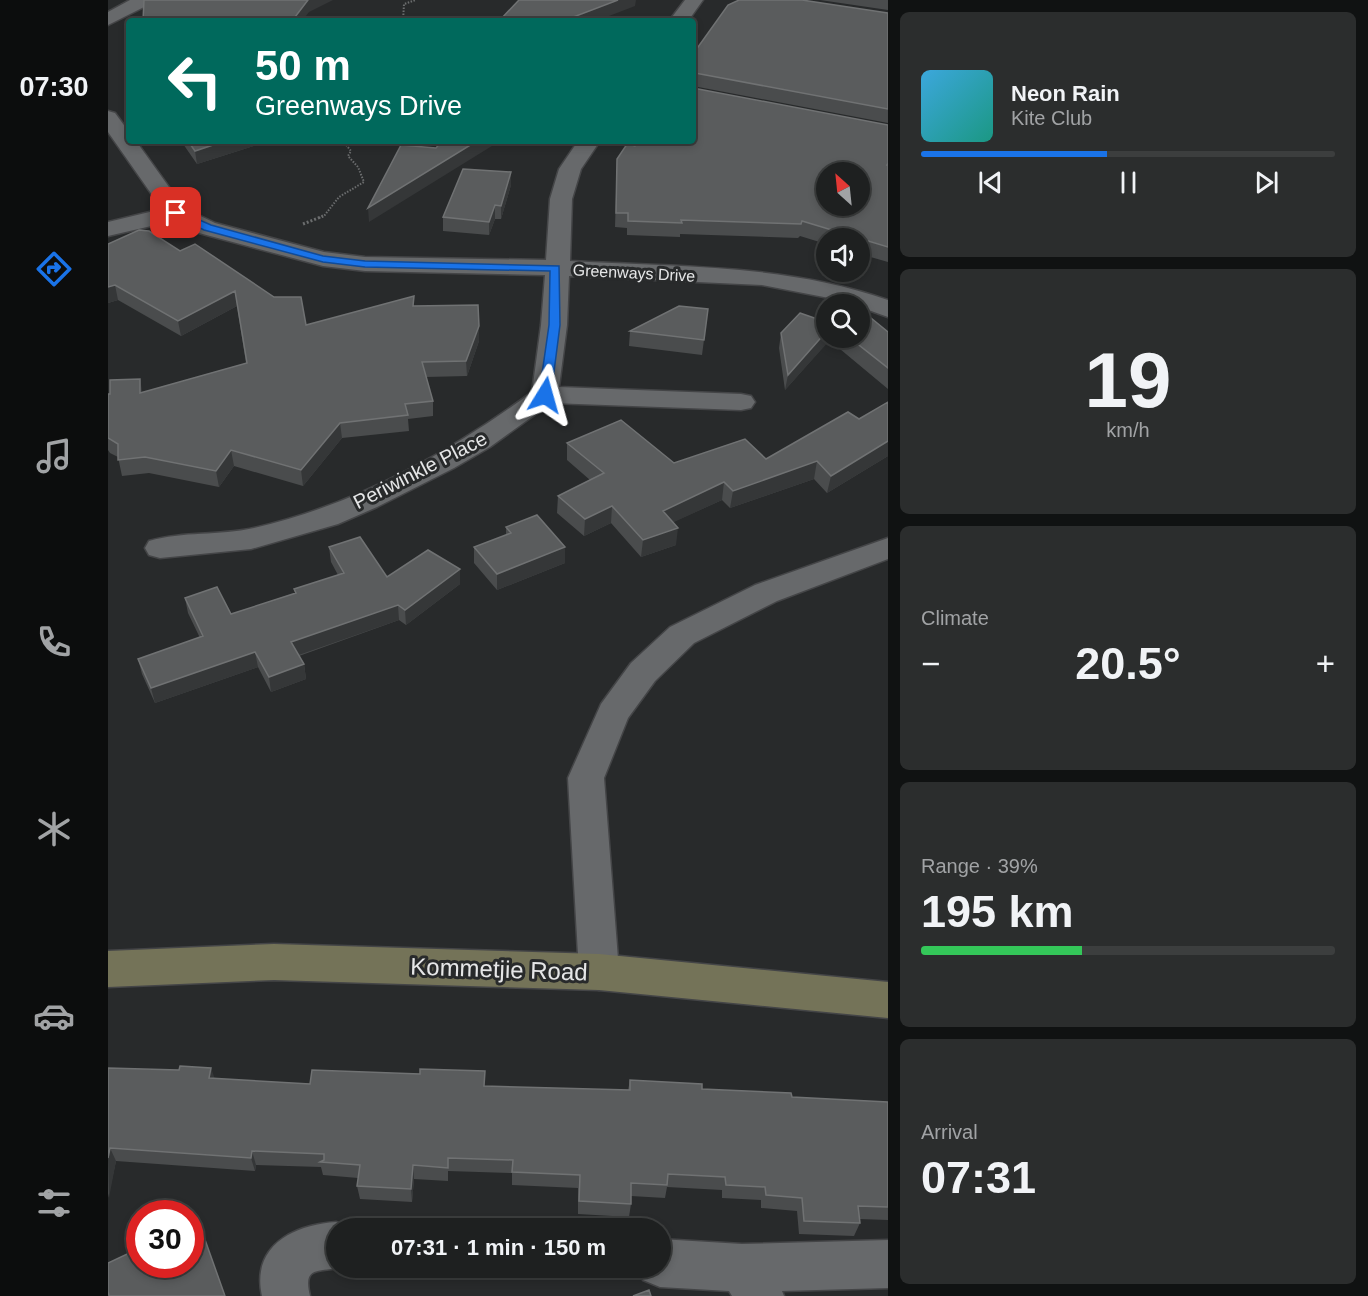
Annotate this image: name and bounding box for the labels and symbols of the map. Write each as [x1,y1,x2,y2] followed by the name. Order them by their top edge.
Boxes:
[816,162,870,216] north arrow
[150,187,201,238] pin
[572,261,696,285] street label: Greenways Drive
[513,363,577,427] position arrow
[350,427,490,513] street label: Periwinkle Place
[410,952,588,986] street label: Kommetjie Road
[126,1200,204,1278] speed limit sign: 30

